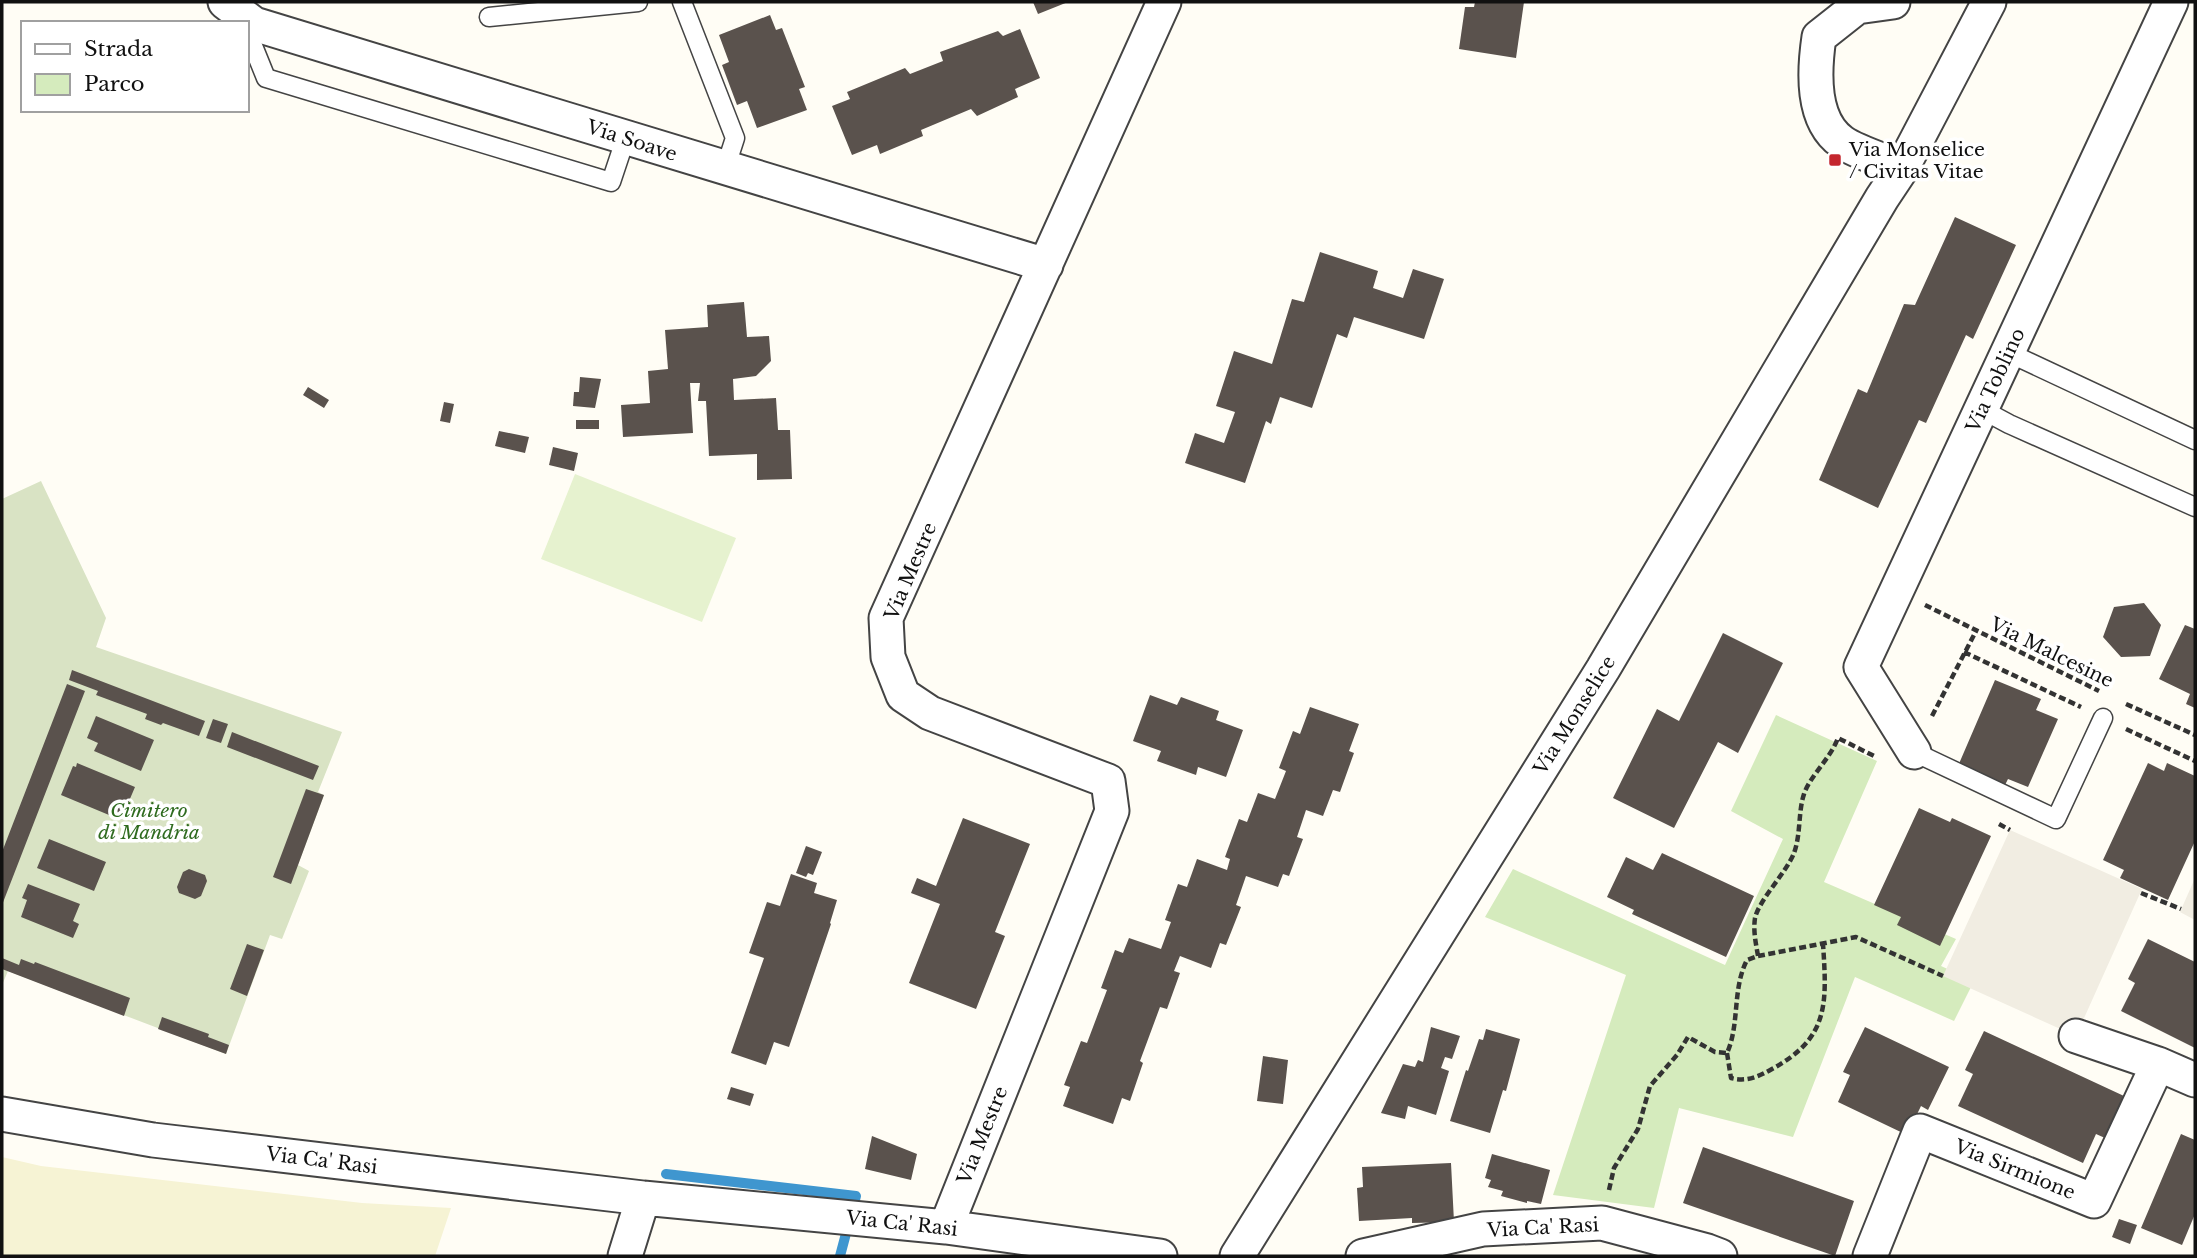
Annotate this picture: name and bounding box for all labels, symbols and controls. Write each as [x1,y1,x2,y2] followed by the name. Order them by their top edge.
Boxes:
[21,21,248,112] legend
[84,36,153,62] text: Strada
[84,71,145,97] text: Parco
[583,115,680,166] street label: Via Soave
[1848,138,1985,183] place label: Via Monselice / Civitas Vitae
[1827,152,1843,168] marker: Via Monselice / Civitas Vitae
[1961,324,2030,437] street label: Via Toblino
[879,519,941,624] street label: Via Mestre
[1985,612,2117,692] street label: Via Malcesine
[1528,652,1620,780] street label: Via Monselice
[98,799,200,844] park label: Cimitero di Mandria
[952,1083,1013,1188] street label: Via Mestre
[1950,1134,2078,1204] street label: Via Sirmione
[264,1142,379,1179] street label: Via Ca' Rasi
[844,1206,959,1241] street label: Via Ca' Rasi
[1485,1213,1600,1242] street label: Via Ca' Rasi

